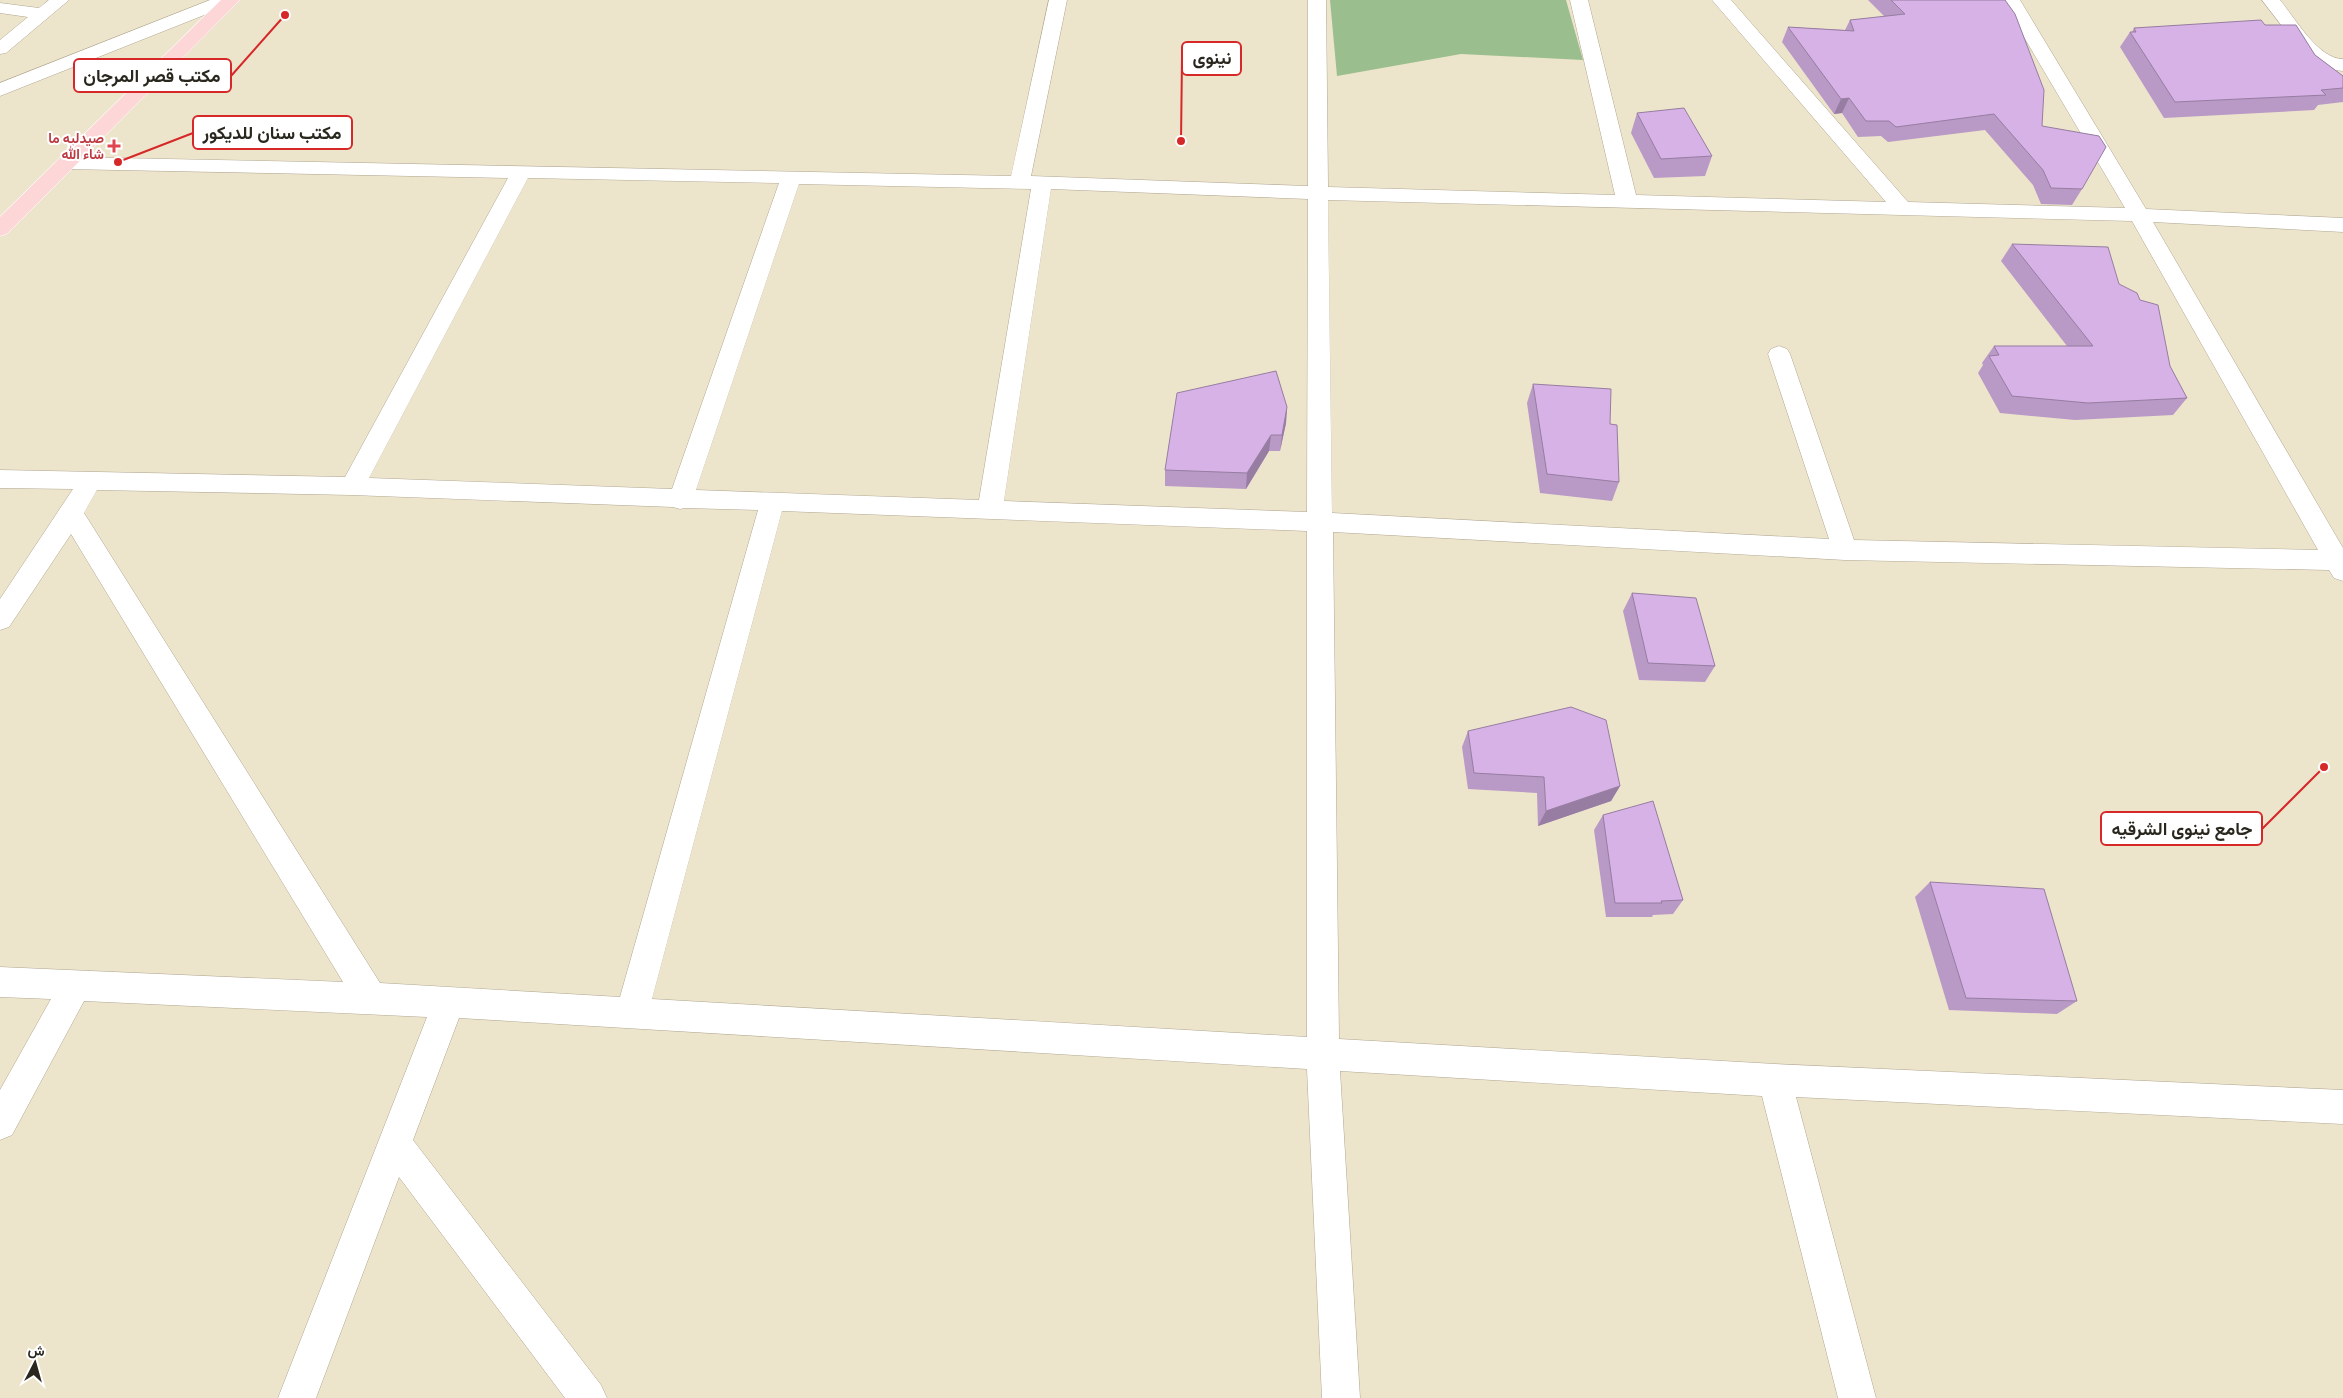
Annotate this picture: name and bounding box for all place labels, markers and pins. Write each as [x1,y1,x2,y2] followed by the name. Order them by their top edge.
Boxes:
[1182,42,1241,75] callout: نينوى
[74,59,231,92] callout: مكتب قصر المرجان
[193,116,352,149] callout: مكتب سنان للديكور
[48,129,104,163] place label: صيدليه ما شاء الله
[108,140,120,152] marker: صيدليه ما شاء الله
[2101,812,2262,845] callout: جامع نينوى الشرقيه

